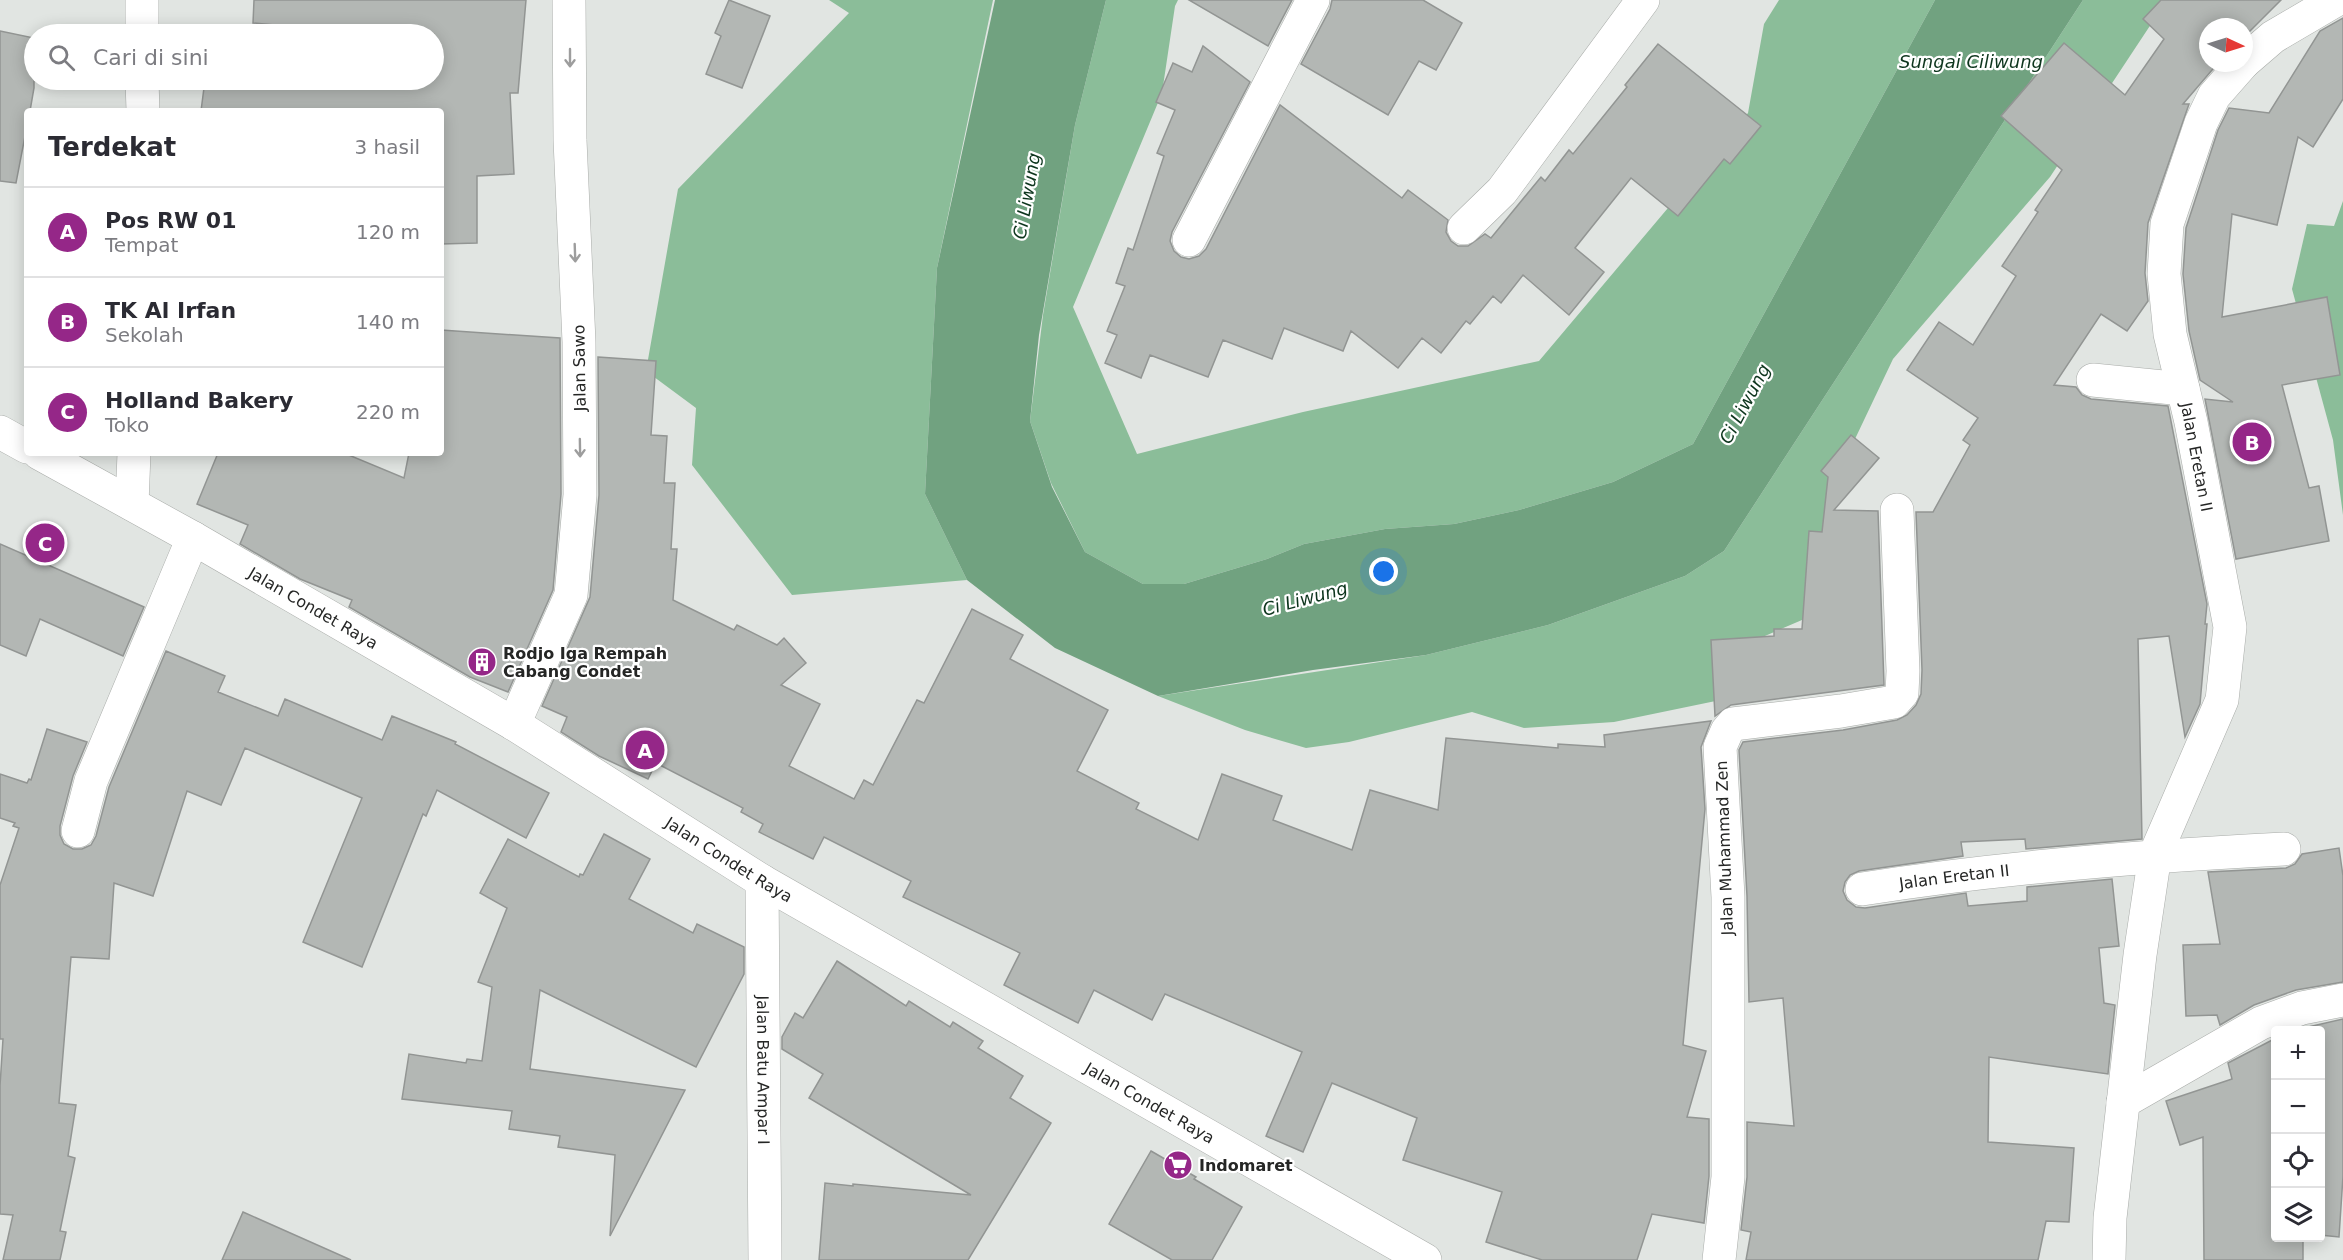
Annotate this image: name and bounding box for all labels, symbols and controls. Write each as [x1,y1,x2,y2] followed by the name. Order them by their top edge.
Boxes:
[2199,18,2253,72] north arrow
[24,24,444,90] search box
[45,41,78,74] icon: search
[93,45,209,70] text: Cari di sini
[564,48,576,68] one-way arrow
[1899,51,2043,72] water label: Sungai Ciliwung
[48,132,176,162] text: Terdekat
[354,135,420,159] text: 3 hasil
[1009,151,1044,241] water label: Ci Liwung
[105,208,236,233] text: Pos RW 01
[60,220,75,244] text: A
[356,220,420,244] text: 120 m
[105,233,178,257] text: Tempat
[569,243,581,263] one-way arrow
[105,298,236,323] text: TK Al Irfan
[60,310,75,334] text: B
[356,310,420,334] text: 140 m
[105,323,184,347] text: Sekolah
[569,324,590,413] street label: Jalan Sawo
[1715,360,1774,447] water label: Ci Liwung
[105,388,293,413] text: Holland Bakery
[60,400,75,424] text: C
[356,400,420,424] text: 220 m
[2176,400,2216,513] street label: Jalan Eretan II
[105,413,149,437] text: Toko
[2232,420,2272,464] pin: B
[574,438,586,458] one-way arrow
[26,520,64,566] pin: C
[1369,557,1398,586] your location
[244,563,381,653] street label: Jalan Condet Raya
[1260,577,1350,620] water label: Ci Liwung
[503,644,667,681] place label: Rodjo Iga Rempah Cabang Condet
[466,646,498,678] building icon: Rodjo Iga Rempah Cabang Condet
[626,728,664,772] pin: A
[1712,760,1737,937] street label: Jalan Muhammad Zen
[661,813,796,906] street label: Jalan Condet Raya
[1897,861,2010,893] street label: Jalan Eretan II
[753,994,773,1145] street label: Jalan Batu Ampar I
[2271,1026,2325,1242] map controls
[2271,1026,2325,1080] button: +
[1080,1058,1218,1148] street label: Jalan Condet Raya
[2271,1080,2325,1134] button: −
[2271,1134,2325,1188] button: locate
[1162,1149,1194,1181] supermarket icon: Indomaret
[1199,1156,1293,1175] place label: Indomaret
[2271,1188,2325,1242] button: layers

